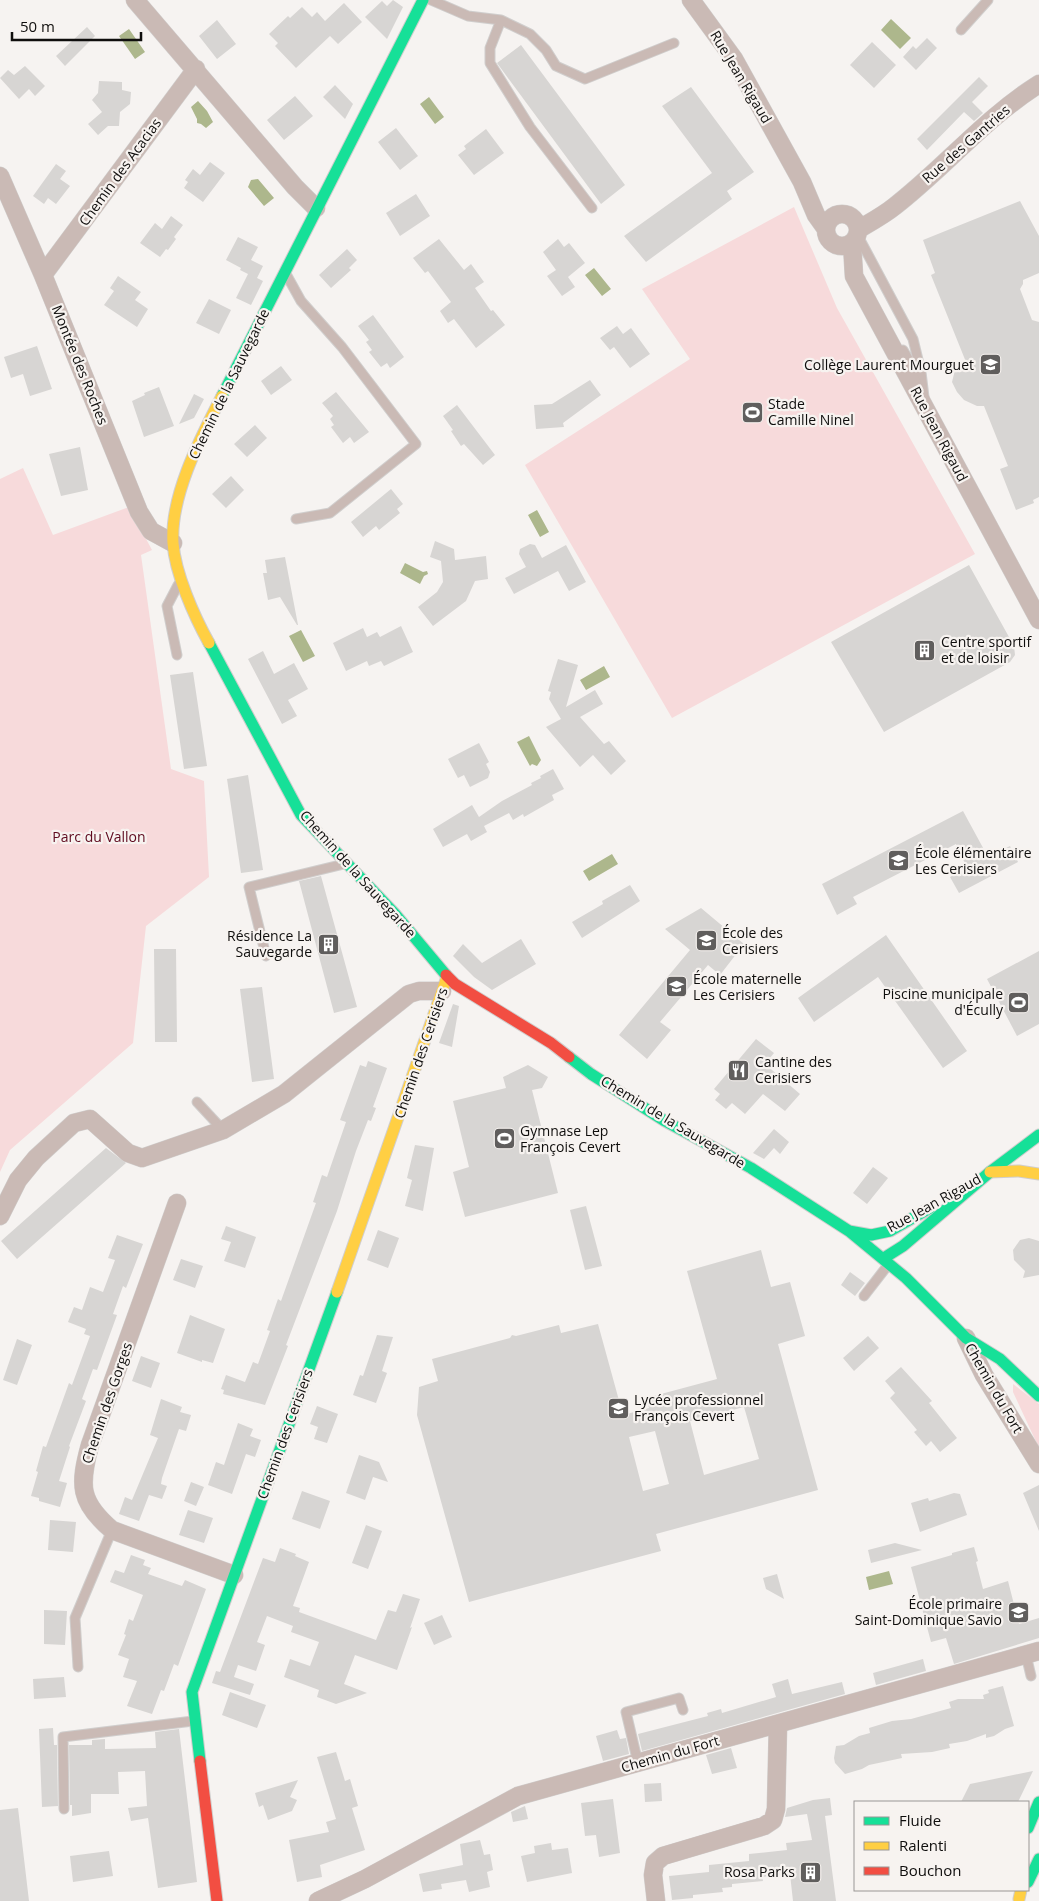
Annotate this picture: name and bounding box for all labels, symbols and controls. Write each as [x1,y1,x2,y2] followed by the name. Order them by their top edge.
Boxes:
[12,10,141,42] scale bar
[20,16,55,36] text: 50 m
[706,27,777,127] street label: Rue Jean Rigaud
[918,100,1014,187] street label: Rue des Gantries
[74,114,165,229] street label: Chemin des Acacias
[48,302,113,428] street label: Montée des Roches
[184,305,273,462] street label: Chemin de la Sauvegarde
[978,353,1002,377] school or university icon: Collège Laurent Mourguet
[804,355,974,374] place label: Collège Laurent Mourguet
[906,383,972,485] street label: Rue Jean Rigaud
[768,394,854,429] place label: Stade Camille Ninel
[740,400,764,424] sports icon: Stade Camille Ninel
[941,632,1032,667] place label: Centre sportif et de loisir
[913,638,937,662] building icon: Centre sportif et de loisir
[296,806,421,942] street label: Chemin de la Sauvegarde
[52,827,146,846] park label: Parc du Vallon
[915,843,1032,878] place label: École élémentaire Les Cerisiers
[887,849,911,873] school or university icon: École élémentaire Les Cerisiers
[722,923,783,958] place label: École des Cerisiers
[227,926,312,961] place label: Résidence La Sauvegarde
[694,929,718,953] school or university icon: École des Cerisiers
[316,932,340,956] building icon: Résidence La Sauvegarde
[693,969,802,1004] place label: École maternelle Les Cerisiers
[665,975,689,999] school or university icon: École maternelle Les Cerisiers
[882,984,1004,1019] place label: Piscine municipale d'Écully
[389,985,452,1121] street label: Chemin des Cerisiers
[1007,990,1031,1014] sports icon: Piscine municipale d'Écully
[755,1052,832,1087] place label: Cantine des Cerisiers
[727,1058,751,1082] restaurant icon: Cantine des Cerisiers
[597,1071,749,1172] street label: Chemin de la Sauvegarde
[520,1121,621,1156] place label: Gymnase Lep François Cevert
[492,1127,516,1151] sports icon: Gymnase Lep François Cevert
[883,1169,984,1236] street label: Rue Jean Rigaud
[77,1339,136,1466] street label: Chemin des Gorges
[961,1339,1028,1436] street label: Chemin du Fort
[252,1366,317,1502] street label: Chemin des Cerisiers
[634,1390,764,1425] place label: Lycée professionnel François Cevert
[606,1396,630,1420] school or university icon: Lycée professionnel François Cevert
[855,1594,1002,1629] place label: École primaire Saint-Dominique Savio
[1006,1600,1030,1624] school or university icon: École primaire Saint-Dominique Savio
[619,1730,721,1777] street label: Chemin du Fort
[854,1801,1029,1891] legend
[899,1810,941,1830] text: Fluide
[899,1835,947,1855] text: Ralenti
[799,1860,823,1884] building icon: Rosa Parks
[899,1860,962,1880] text: Bouchon
[724,1862,795,1881] place label: Rosa Parks

